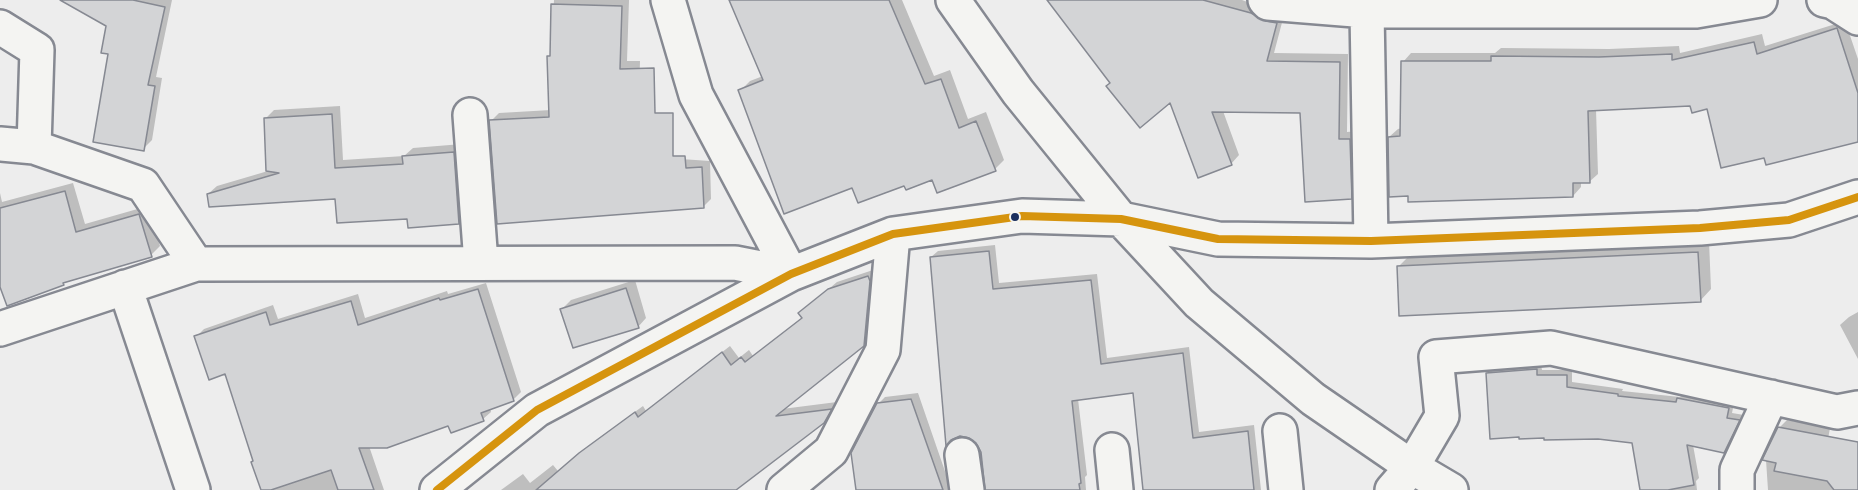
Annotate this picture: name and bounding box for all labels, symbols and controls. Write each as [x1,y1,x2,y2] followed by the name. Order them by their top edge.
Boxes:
[1009,211,1021,223] unlabelled marker

